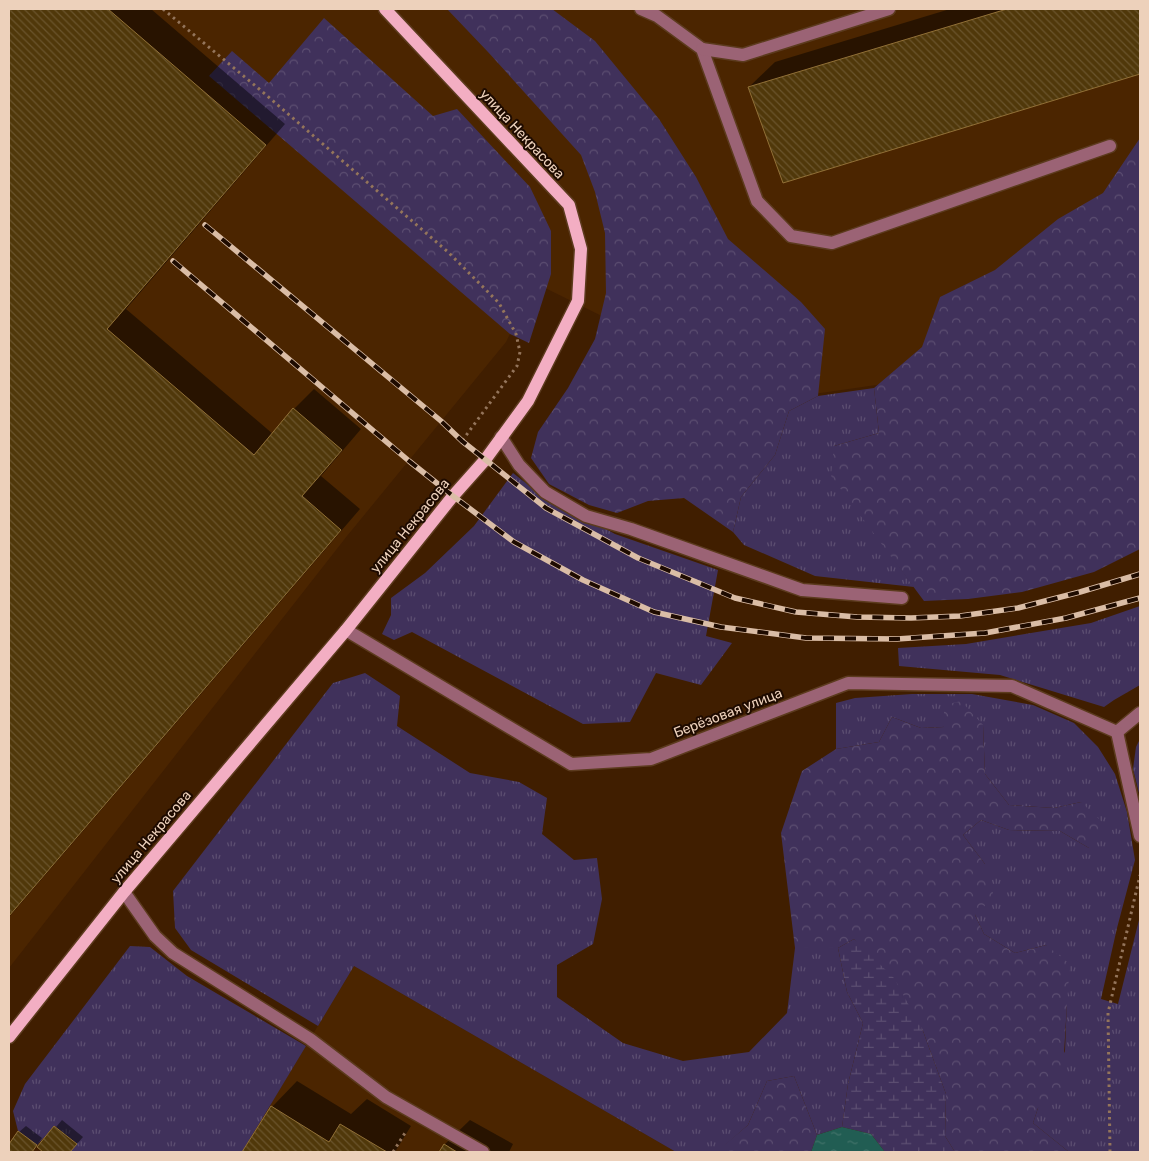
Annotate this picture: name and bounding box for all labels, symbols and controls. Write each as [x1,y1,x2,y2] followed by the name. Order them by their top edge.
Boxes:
[476,86,568,182] street label: улица Некрасова
[367,475,453,577] street label: улица Некрасова
[671,684,785,742] street label: Берёзовая улица
[107,787,195,887] street label: улица Некрасова

